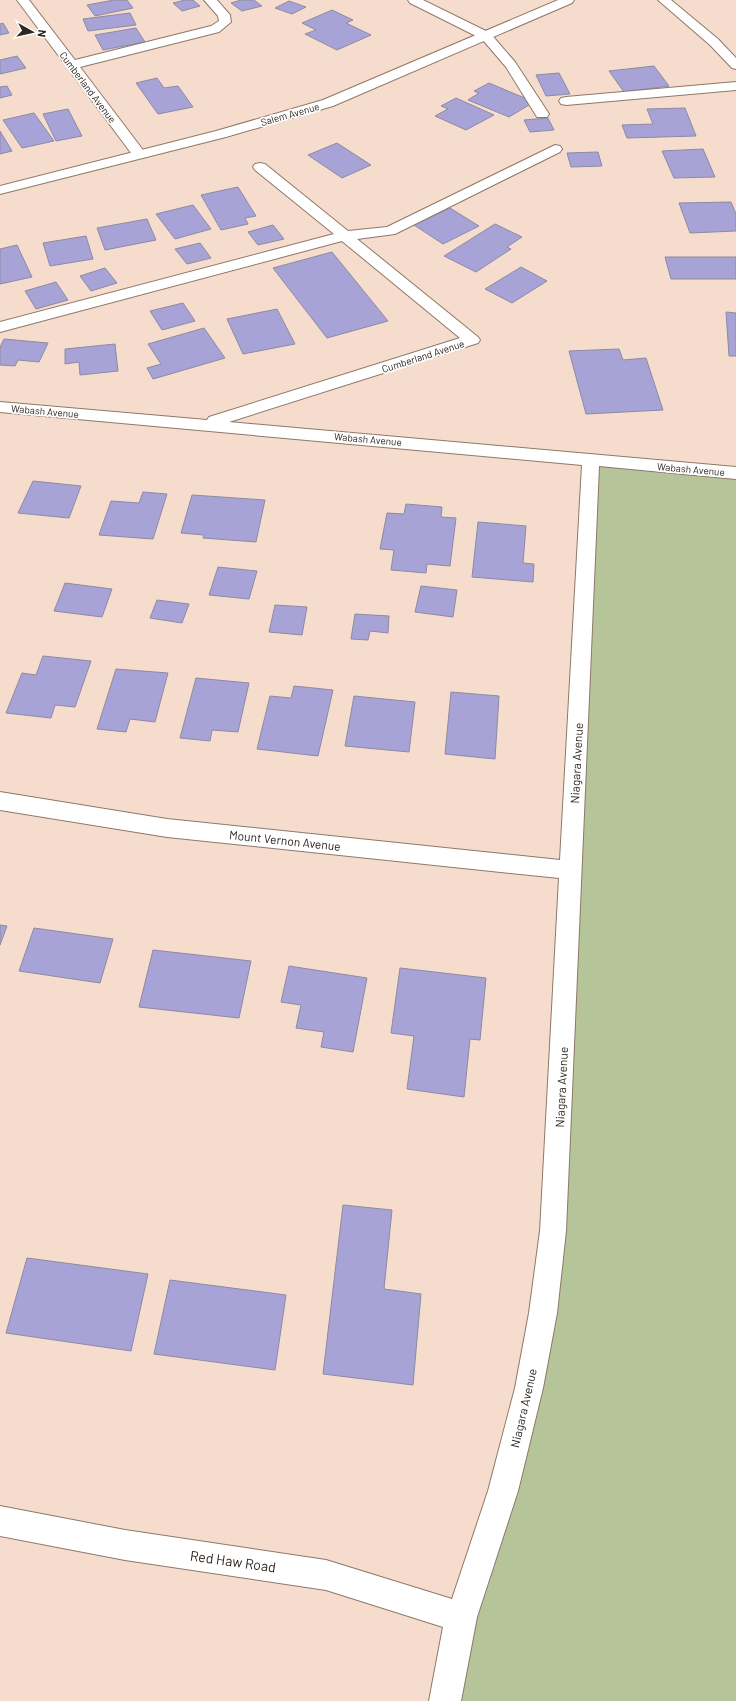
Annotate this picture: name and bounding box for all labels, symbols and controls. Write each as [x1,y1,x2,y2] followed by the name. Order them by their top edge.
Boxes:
[12,12,52,52] north arrow
[35,29,49,38] text: N
[57,49,119,125] street label: Cumberland Avenue
[259,100,321,128] street label: Salem Avenue
[380,337,466,375] street label: Cumberland Avenue
[11,402,79,420] street label: Wabash Avenue
[334,430,402,448] street label: Wabash Avenue
[657,460,725,478] street label: Wabash Avenue
[567,722,585,804] street label: Niagara Avenue
[229,827,341,853] street label: Mount Vernon Avenue
[552,1046,570,1128] street label: Niagara Avenue
[507,1367,539,1449] street label: Niagara Avenue
[189,1547,277,1575] street label: Red Haw Road

